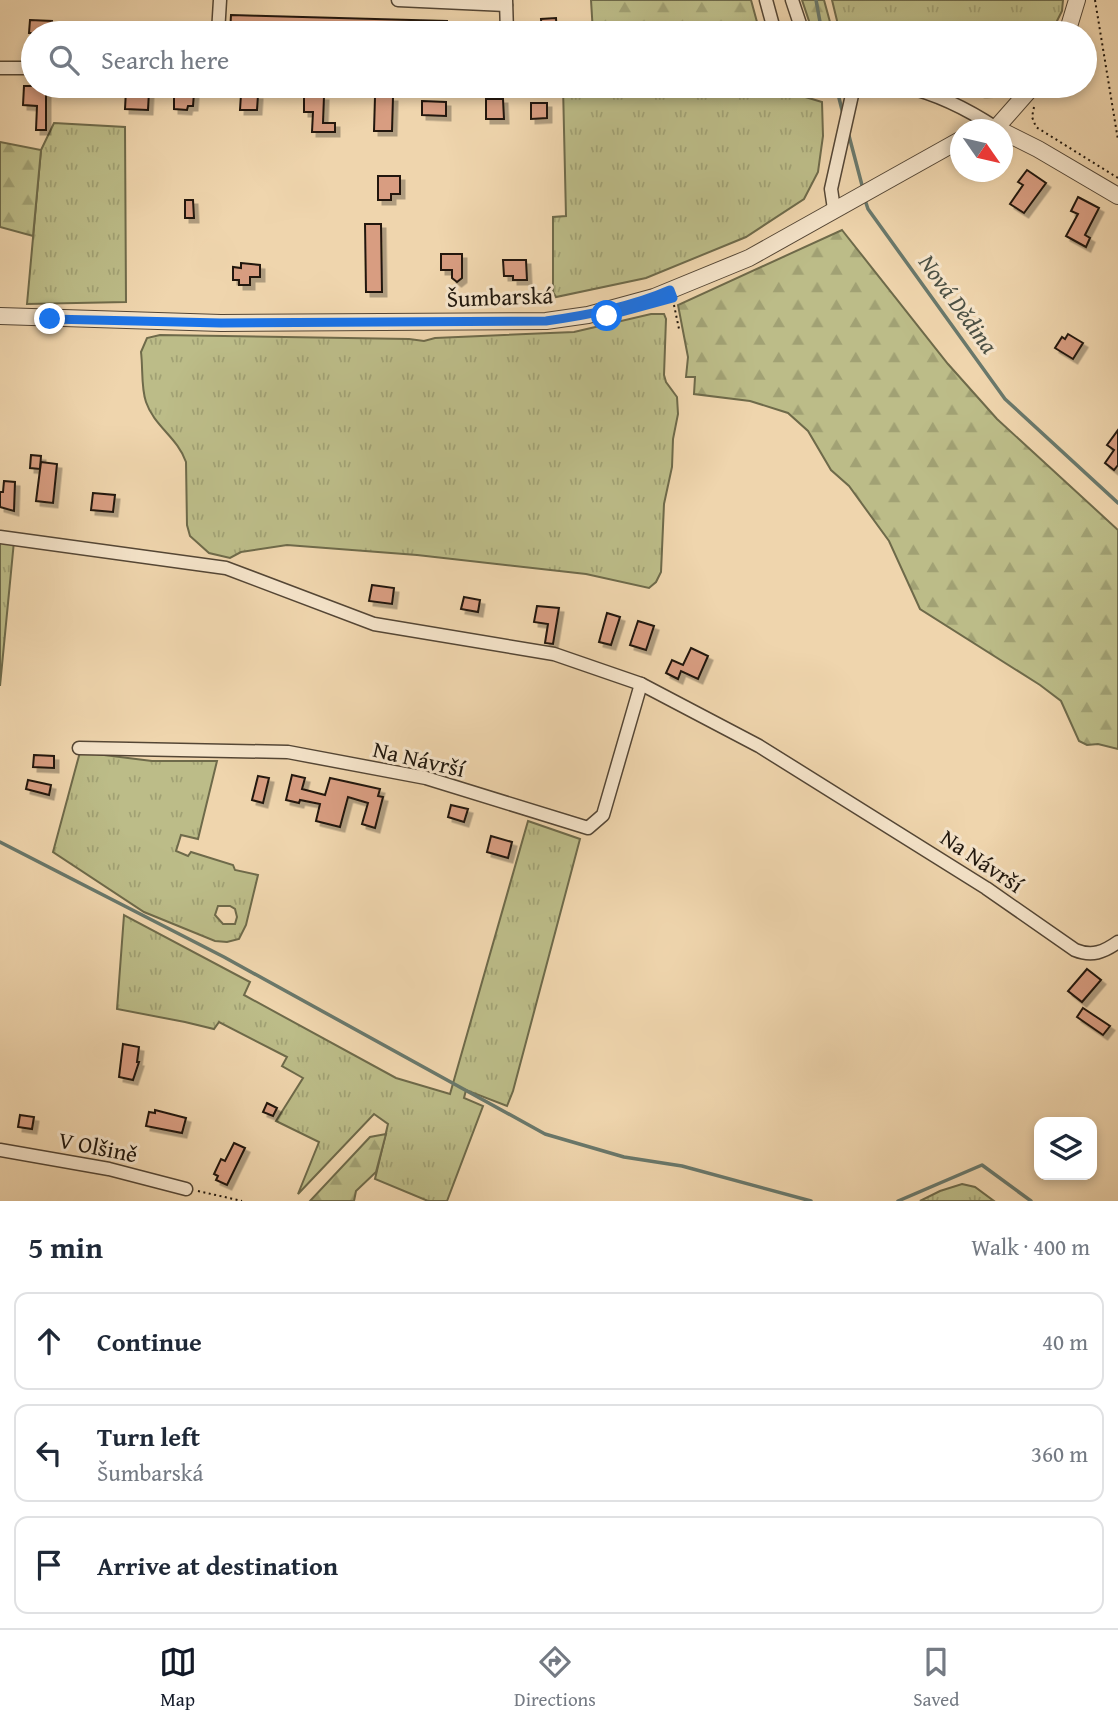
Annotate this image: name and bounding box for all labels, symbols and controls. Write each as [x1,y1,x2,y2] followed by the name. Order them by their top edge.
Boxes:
[21,21,1097,98] search box
[101,40,229,79] text: Search here
[45,41,83,79] icon: search
[950,119,1013,182] north arrow
[910,246,1006,361] water label: Nová Dědina
[446,278,554,315] street label: Šumbarská
[591,300,622,331] route start
[34,303,65,334] route end
[370,732,469,785] street label: Na Návrší
[934,821,1031,901] street label: Na Návrší
[1034,1117,1097,1180] map controls
[1034,1117,1097,1180] button: layers
[56,1123,140,1170] street label: V Olšině
[28,1225,103,1269] text: 5 min
[971,1230,1090,1263] text: Walk · 400 m
[30,1322,68,1360] icon: ahead
[97,1322,202,1361] text: Continue
[1042,1325,1088,1358] text: 40 m
[97,1417,200,1456] text: Turn left
[30,1434,68,1472] icon: left
[1031,1437,1088,1470] text: 360 m
[97,1456,203,1489] text: Šumbarská
[30,1546,68,1584] icon: arrive
[97,1546,338,1585] text: Arrive at destination
[159,1643,197,1713] tab: Map
[514,1643,596,1713] tab: Directions
[913,1643,959,1713] tab: Saved

